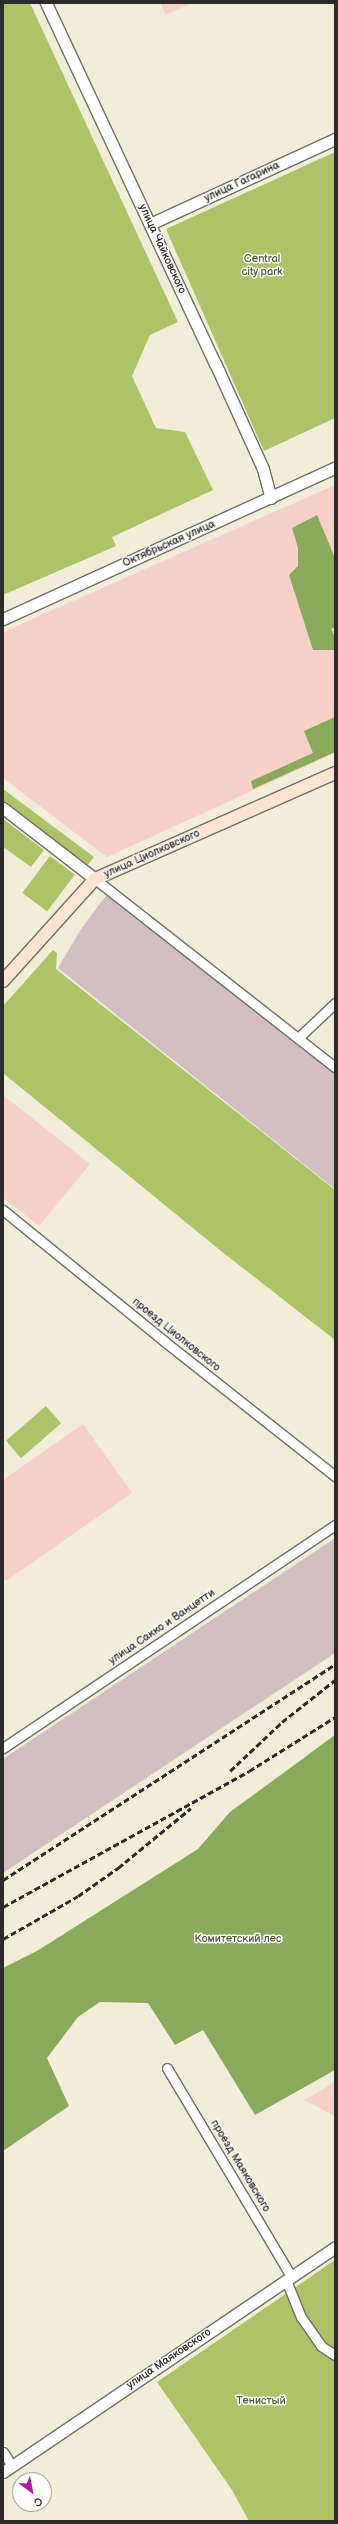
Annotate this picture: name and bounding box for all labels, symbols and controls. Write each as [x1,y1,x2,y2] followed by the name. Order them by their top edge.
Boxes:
[202,159,282,205] street label: улица Гагарина
[135,202,189,296] street label: улица Чайковского
[241,253,283,279] park label: Central city park
[121,518,217,570] street label: Октябрьская улица
[102,827,202,881] street label: улица Циолковского
[129,1295,223,1375] street label: проезд Циолковского
[106,1586,218,1668] street label: улица Сакко и Ванцетти
[195,1932,281,1946] park label: Комитетский лес
[207,2118,273,2214] street label: проезд Маяковского
[124,2326,214,2392] street label: улица Маяковского
[236,2394,286,2408] park label: Тенистый
[12,2472,52,2512] north arrow
[31,2494,45,2509] text: С

